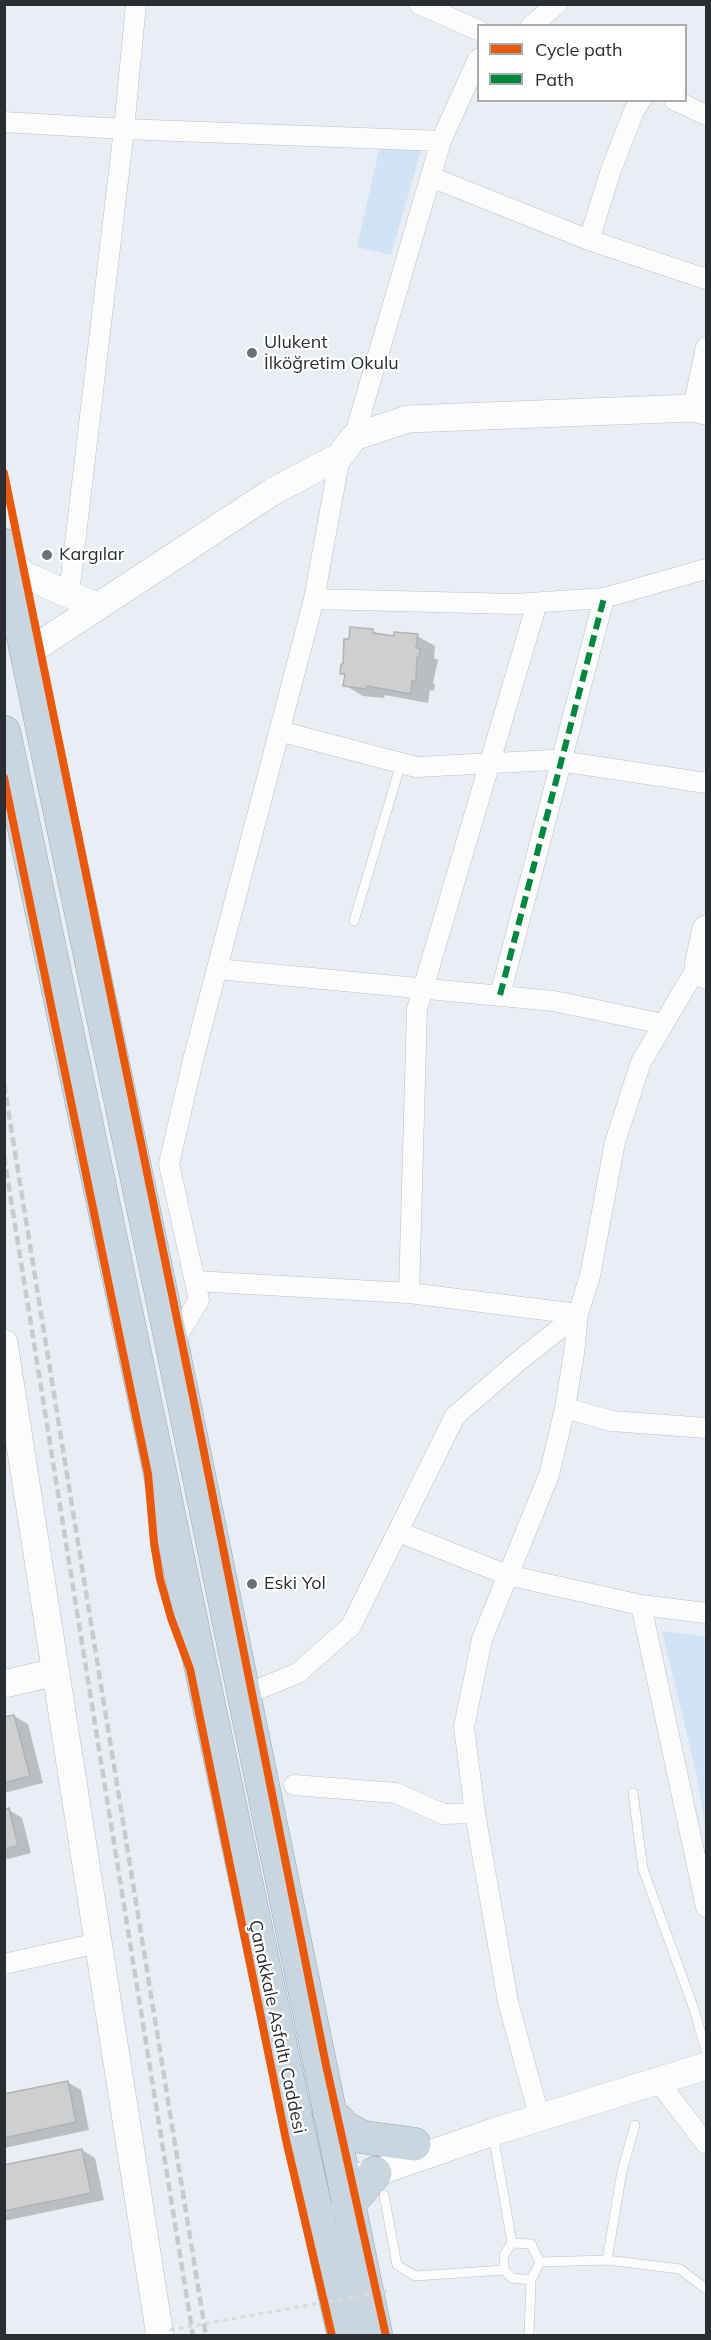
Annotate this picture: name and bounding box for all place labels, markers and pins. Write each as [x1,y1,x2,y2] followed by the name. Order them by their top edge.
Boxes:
[264,332,399,374] place label: Ulukent İlköğretim Okulu
[245,346,259,360] marker: Ulukent İlköğretim Okulu
[59,544,124,566] place label: Kargılar
[40,548,54,562] marker: Kargılar
[264,1573,326,1595] place label: Eski Yol
[245,1577,259,1591] marker: Eski Yol

